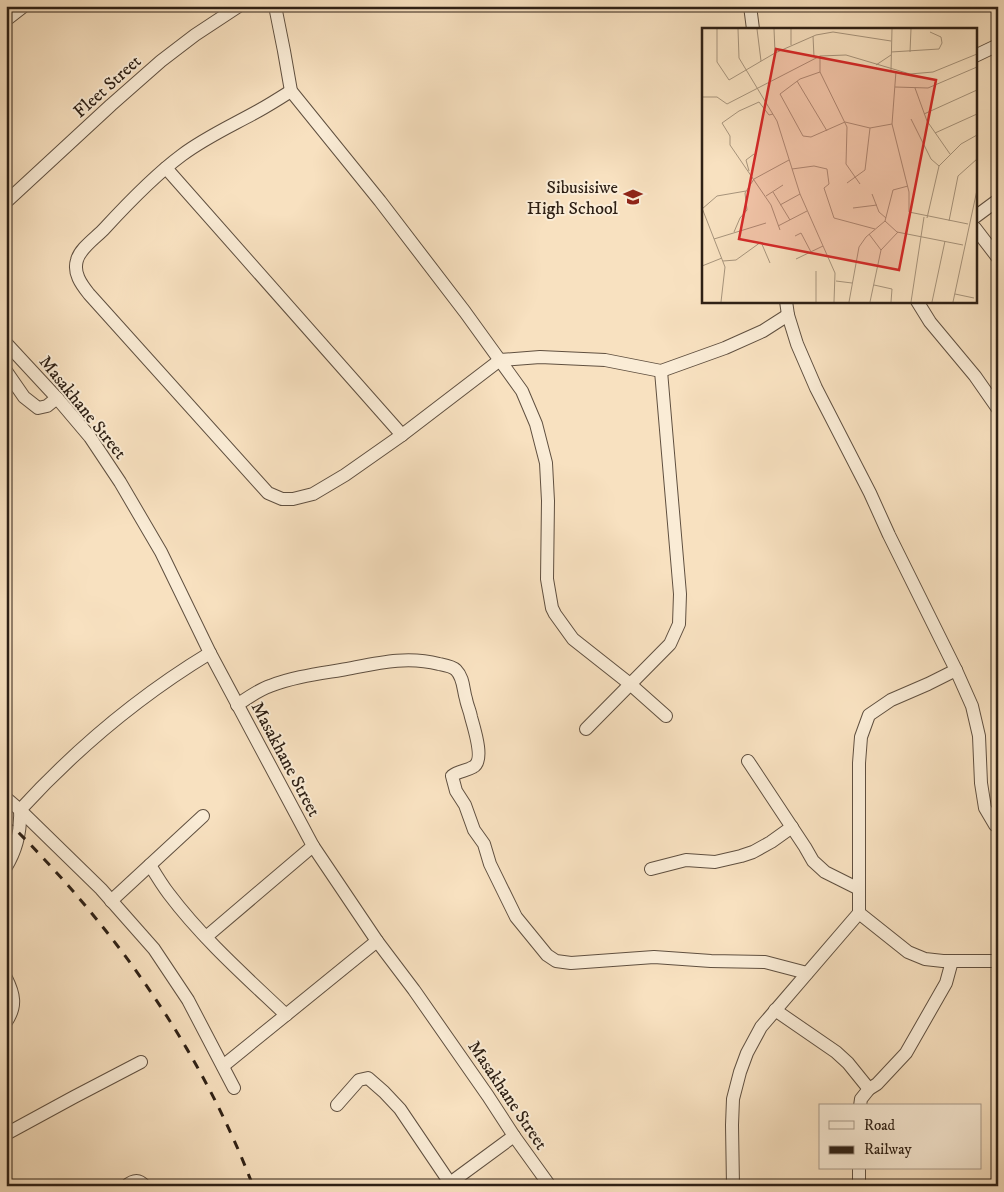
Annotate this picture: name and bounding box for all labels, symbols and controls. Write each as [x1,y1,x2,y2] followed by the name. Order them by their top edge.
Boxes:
[702,28,976,302] inset map
[69,50,146,123] street label: Fleet Street
[527,177,619,220] place label: Sibusisiwe High School
[622,186,644,208] school or university icon: Sibusisiwe High School
[34,351,131,464] street label: Masakhane Street
[246,698,325,821] street label: Masakhane Street
[463,1037,552,1155] street label: Masakhane Street
[819,1104,982,1170] legend
[864,1116,896,1135] text: Road
[864,1140,912,1159] text: Railway

